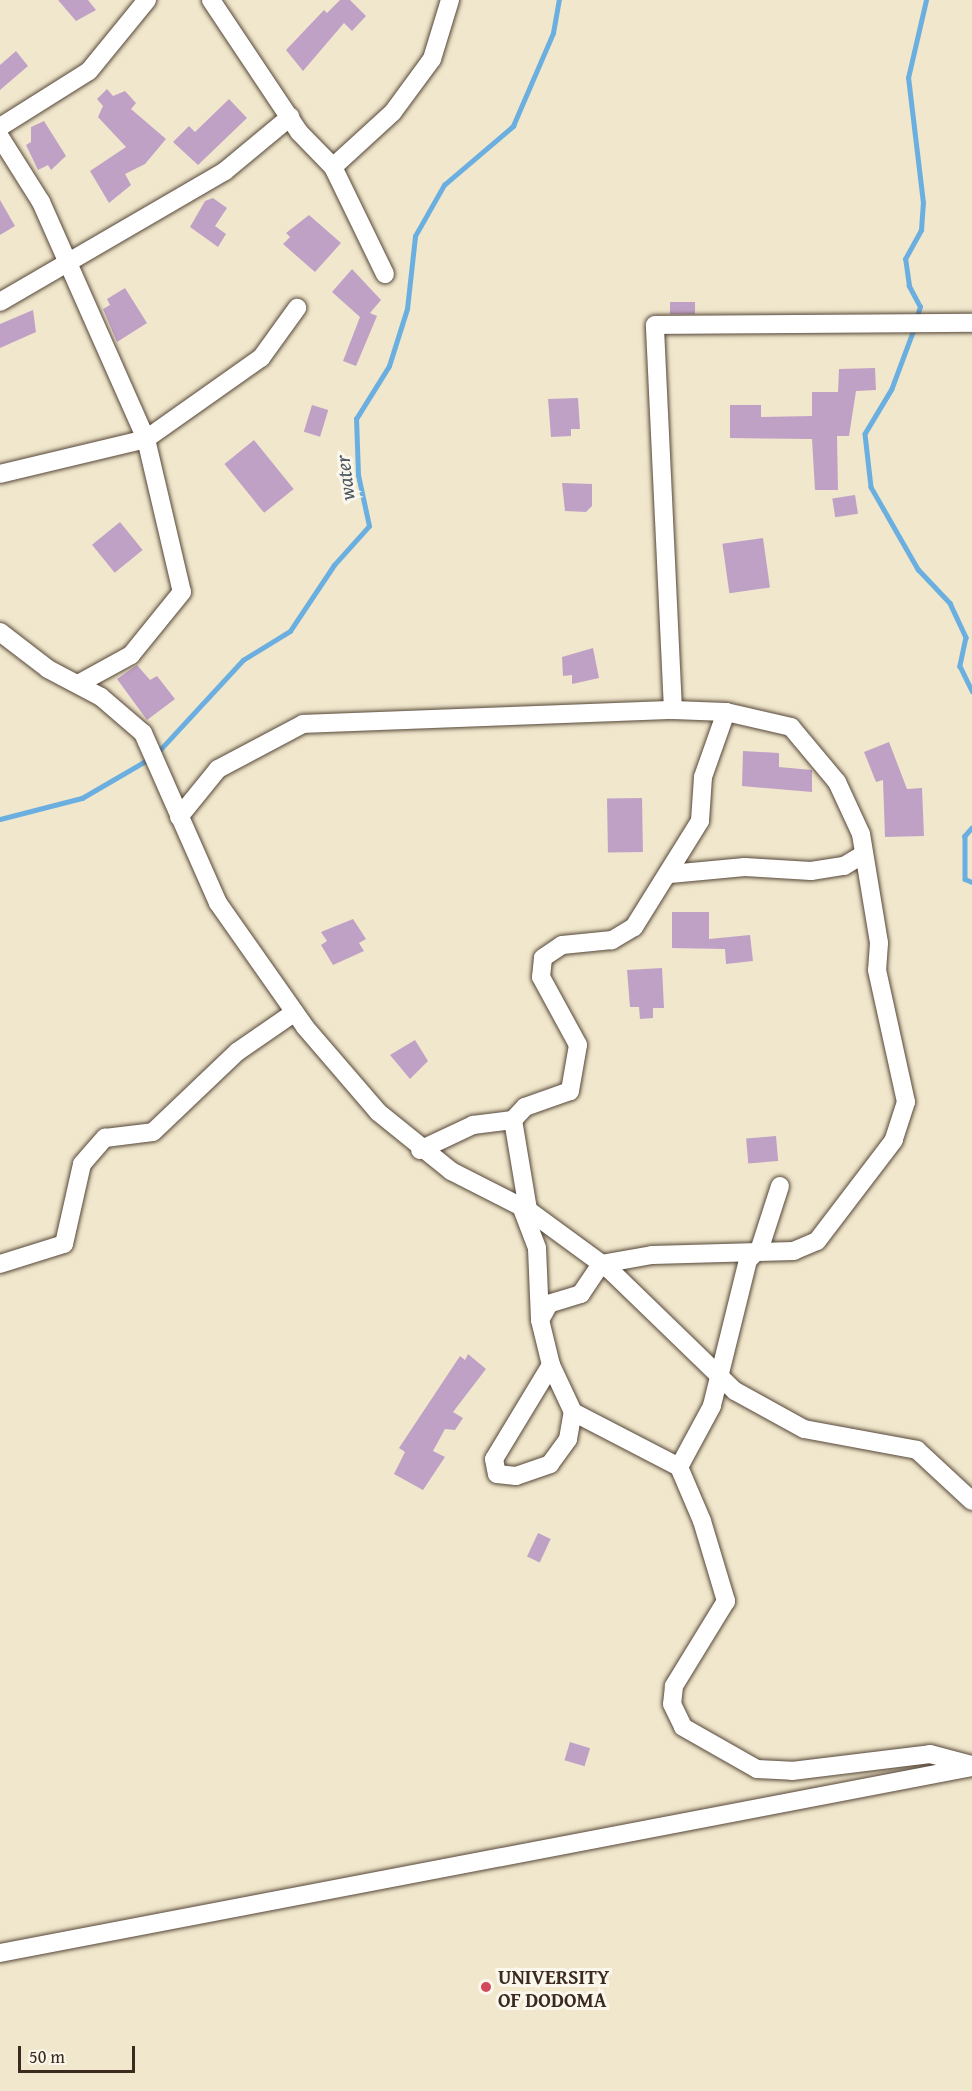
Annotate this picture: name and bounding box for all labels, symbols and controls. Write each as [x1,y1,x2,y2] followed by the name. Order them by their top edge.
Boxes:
[330,454,360,502] water label: water
[498,1964,609,2011] place label: UNIVERSITY OF DODOMA
[479,1980,493,1994] marker: UNIVERSITY OF DODOMA
[21,2034,138,2072] scale bar
[29,2043,65,2070] text: 50 m

